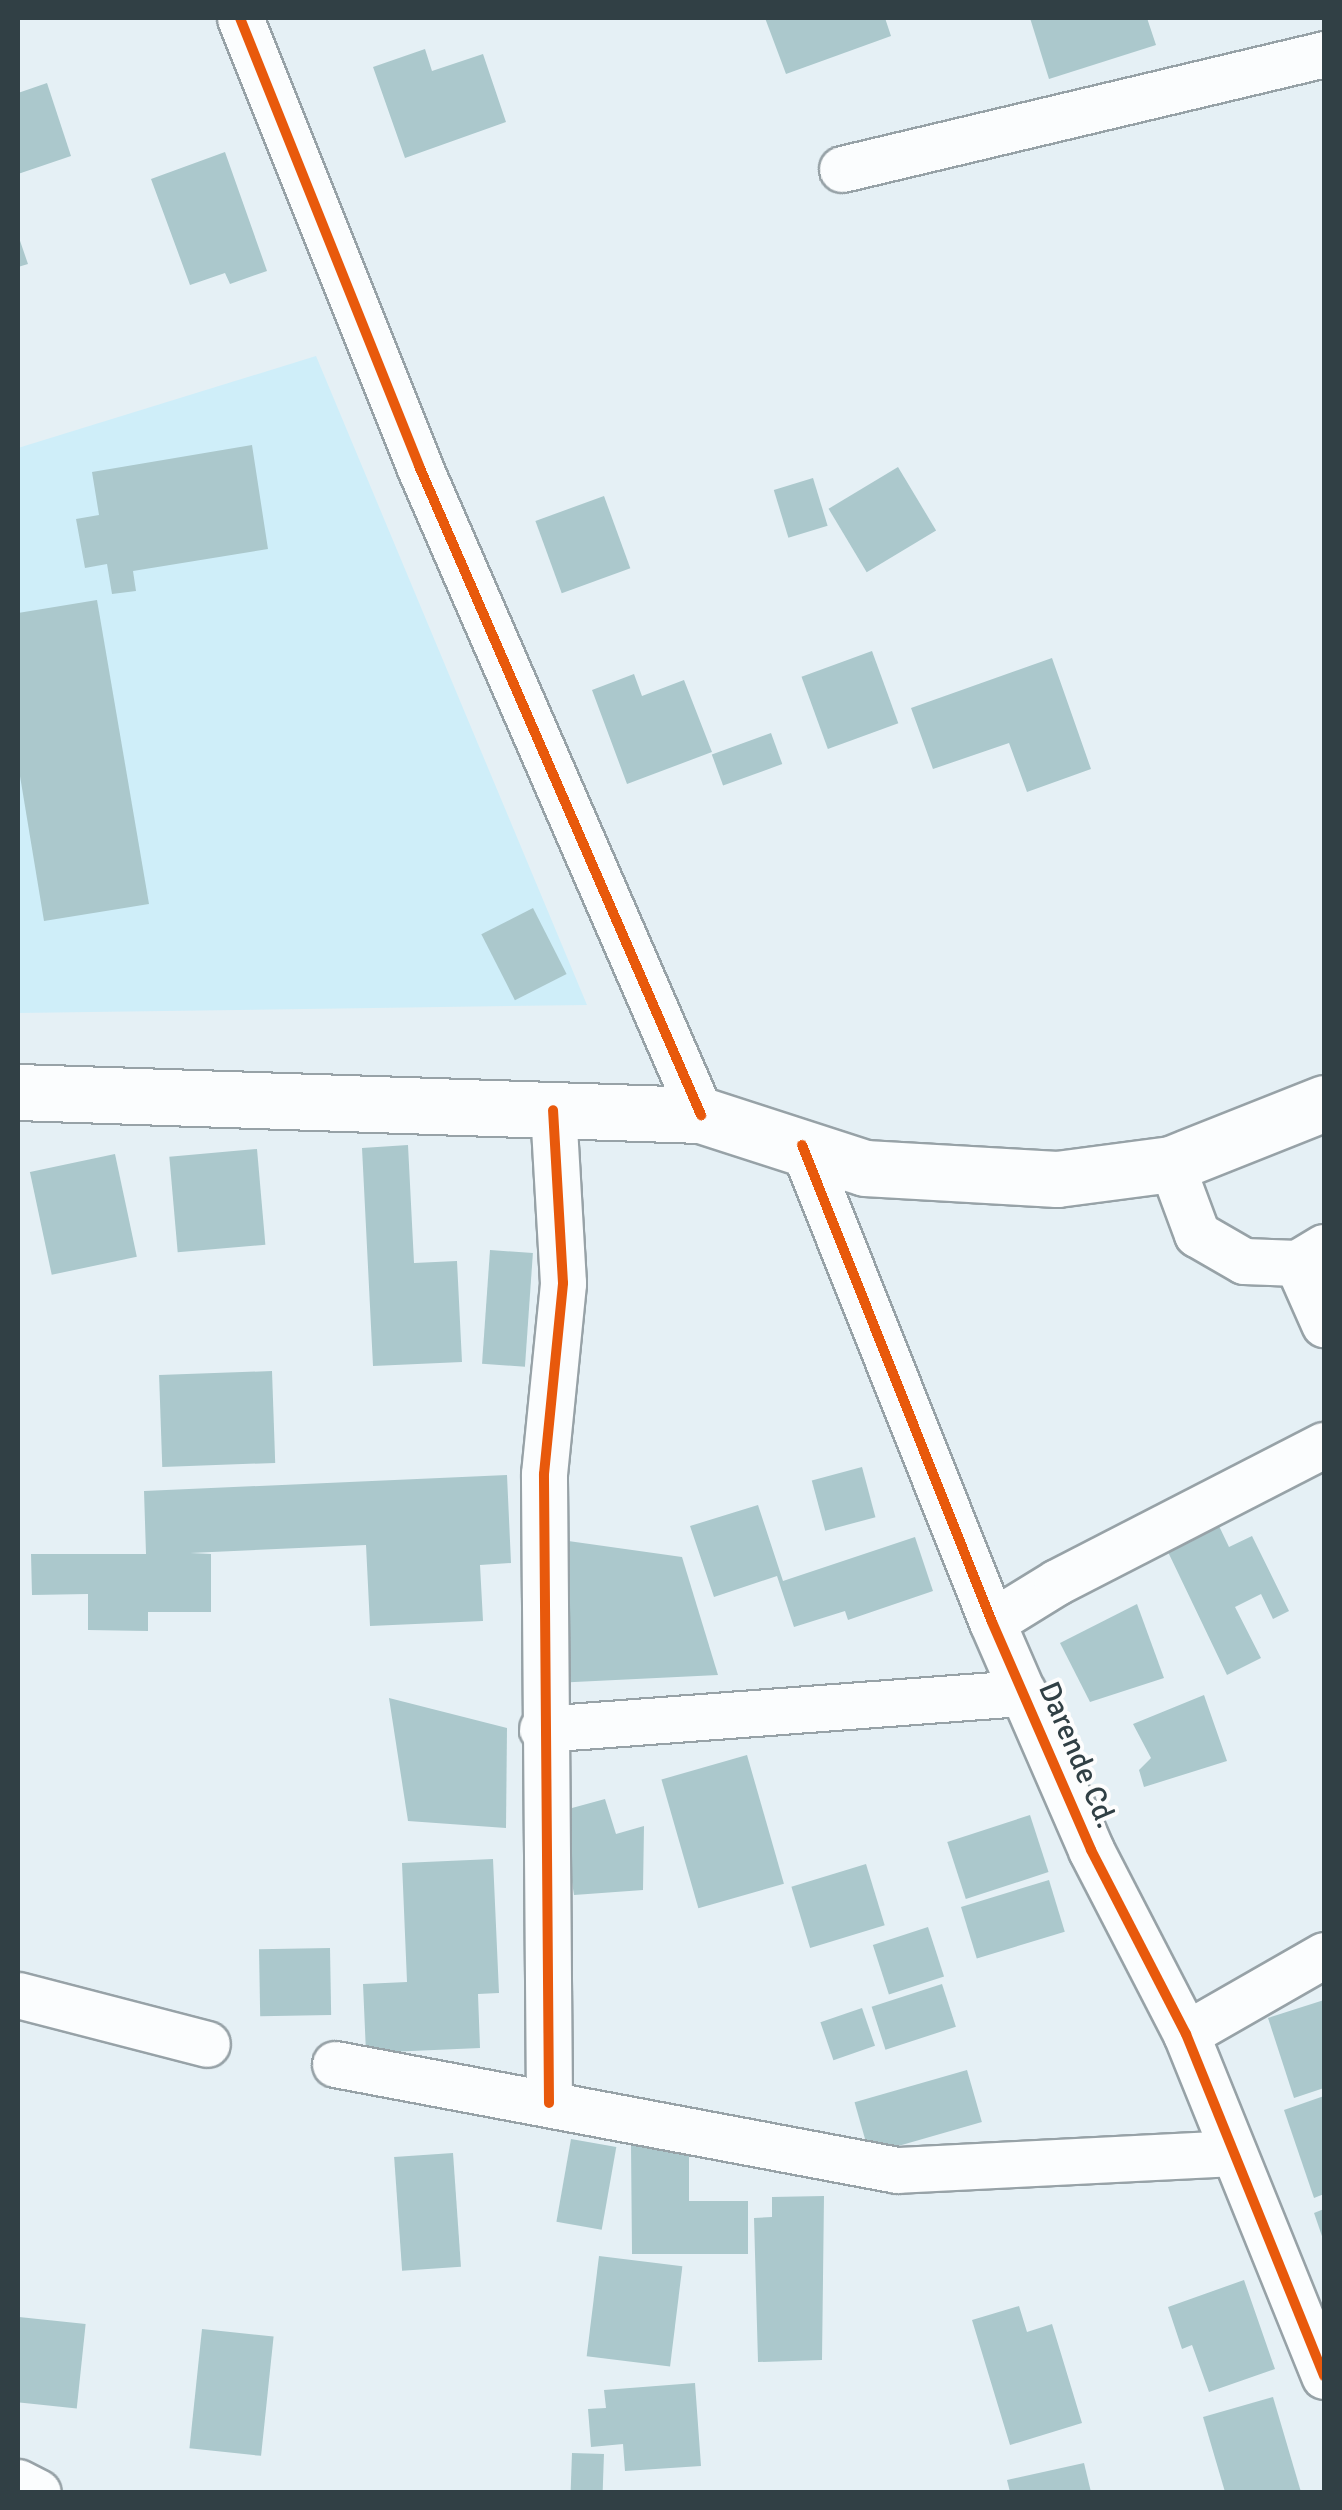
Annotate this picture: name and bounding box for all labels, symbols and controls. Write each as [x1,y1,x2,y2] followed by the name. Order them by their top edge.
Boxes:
[1030,1676,1124,1834] street label: Darende Cd.

